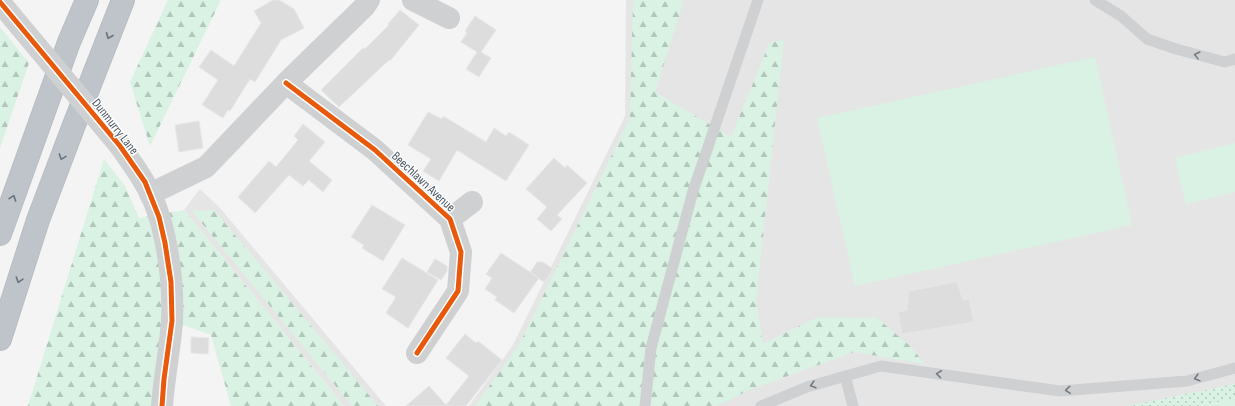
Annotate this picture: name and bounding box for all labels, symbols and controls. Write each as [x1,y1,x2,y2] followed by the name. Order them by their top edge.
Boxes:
[105,33,113,40] one-way arrow
[1194,51,1201,60] one-way arrow
[88,96,142,158] street label: Dunmurry Lane
[388,148,458,215] street label: Beechlawn Avenue
[58,154,66,161] one-way arrow
[9,194,17,201] one-way arrow
[15,276,24,283] one-way arrow
[936,370,942,379] one-way arrow
[1194,373,1201,382] one-way arrow
[809,380,816,389] one-way arrow
[1065,386,1071,395] one-way arrow

